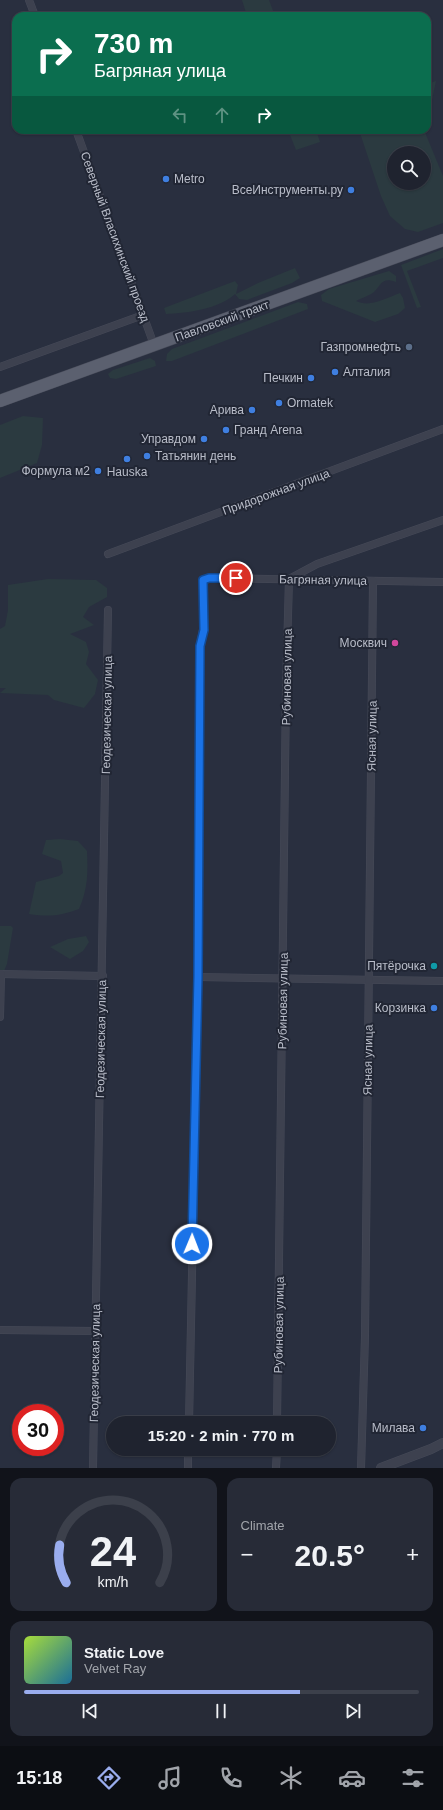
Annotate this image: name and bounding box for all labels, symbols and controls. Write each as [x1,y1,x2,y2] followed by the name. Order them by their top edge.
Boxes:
[28,28,80,80] icon: right
[94,28,173,59] text: 730 m
[94,61,226,81] text: Багряная улица
[169,104,191,126] icon: left
[211,104,233,126] icon: ahead
[253,104,275,126] icon: right
[387,146,431,190] map controls
[387,146,431,190] button: search
[78,150,152,324] street label: Северный Власихинский проезд
[174,172,205,186] place label: Metro
[161,174,171,184] marker: Metro
[232,183,343,197] place label: ВсеИнструменты.ру
[346,185,356,195] marker: ВсеИнструменты.ру
[173,297,271,345] street label: Павловский тракт
[320,340,401,354] place label: Газпромнефть
[404,342,414,352] marker: Газпромнефть
[343,365,390,379] place label: Алталия
[330,367,340,377] marker: Алталия
[263,371,303,385] place label: Печкин
[306,373,316,383] marker: Печкин
[287,396,334,410] place label: Ormatek
[274,398,284,408] marker: Ormatek
[210,403,244,417] place label: Арива
[247,405,257,415] marker: Арива
[234,423,302,437] place label: Гранд Arena
[221,425,231,435] marker: Гранд Arena
[141,432,196,446] place label: Управдом
[199,434,209,444] marker: Управдом
[155,449,236,463] place label: Татьянин день
[142,451,152,461] marker: Татьянин день
[122,454,132,464] marker: Hauska
[21,464,90,478] place label: Формула м2
[107,465,148,479] place label: Hauska
[93,466,103,476] marker: Формула м2
[220,466,332,518] street label: Придорожная улица
[219,561,253,595] pin
[225,567,247,589] icon: arrive
[279,572,367,588] street label: Багряная улица
[279,628,295,725] street label: Рубиновая улица
[340,636,387,650] place label: Москвич
[390,638,400,648] marker: Москвич
[99,655,115,774] street label: Геодезическая улица
[364,700,380,772] street label: Ясная улица
[275,952,291,1049] street label: Рубиновая улица
[367,959,426,973] place label: Пятёрочка
[429,961,439,971] marker: Пятёрочка
[93,979,109,1098] street label: Геодезическая улица
[375,1001,426,1015] place label: Корзинка
[429,1003,439,1013] marker: Корзинка
[360,1024,376,1096] street label: Ясная улица
[171,1223,213,1265] position arrow
[271,1276,287,1373] street label: Рубиновая улица
[87,1303,103,1422] street label: Геодезическая улица
[12,1404,64,1456] speed limit sign: 30
[372,1421,415,1435] place label: Милава
[418,1423,428,1433] marker: Милава
[148,1427,294,1444] text: 15:20 · 2 min · 770 m
[241,1518,285,1533] text: Climate
[90,1527,136,1574] text: 24
[295,1539,365,1572] text: 20.5°
[241,1542,253,1567] text: −
[406,1542,419,1567] text: +
[98,1573,129,1589] text: km/h
[84,1644,164,1661] text: Static Love
[84,1661,146,1676] text: Velvet Ray
[79,1700,101,1722] icon: previous
[210,1700,232,1722] icon: pause
[342,1700,364,1722] icon: next
[95,1764,123,1792] icon: directions
[156,1764,184,1792] icon: music
[217,1764,245,1792] icon: phone
[277,1764,305,1792] icon: climate
[338,1764,366,1792] icon: car
[399,1764,427,1792] icon: filters
[16,1768,62,1788] text: 15:18

